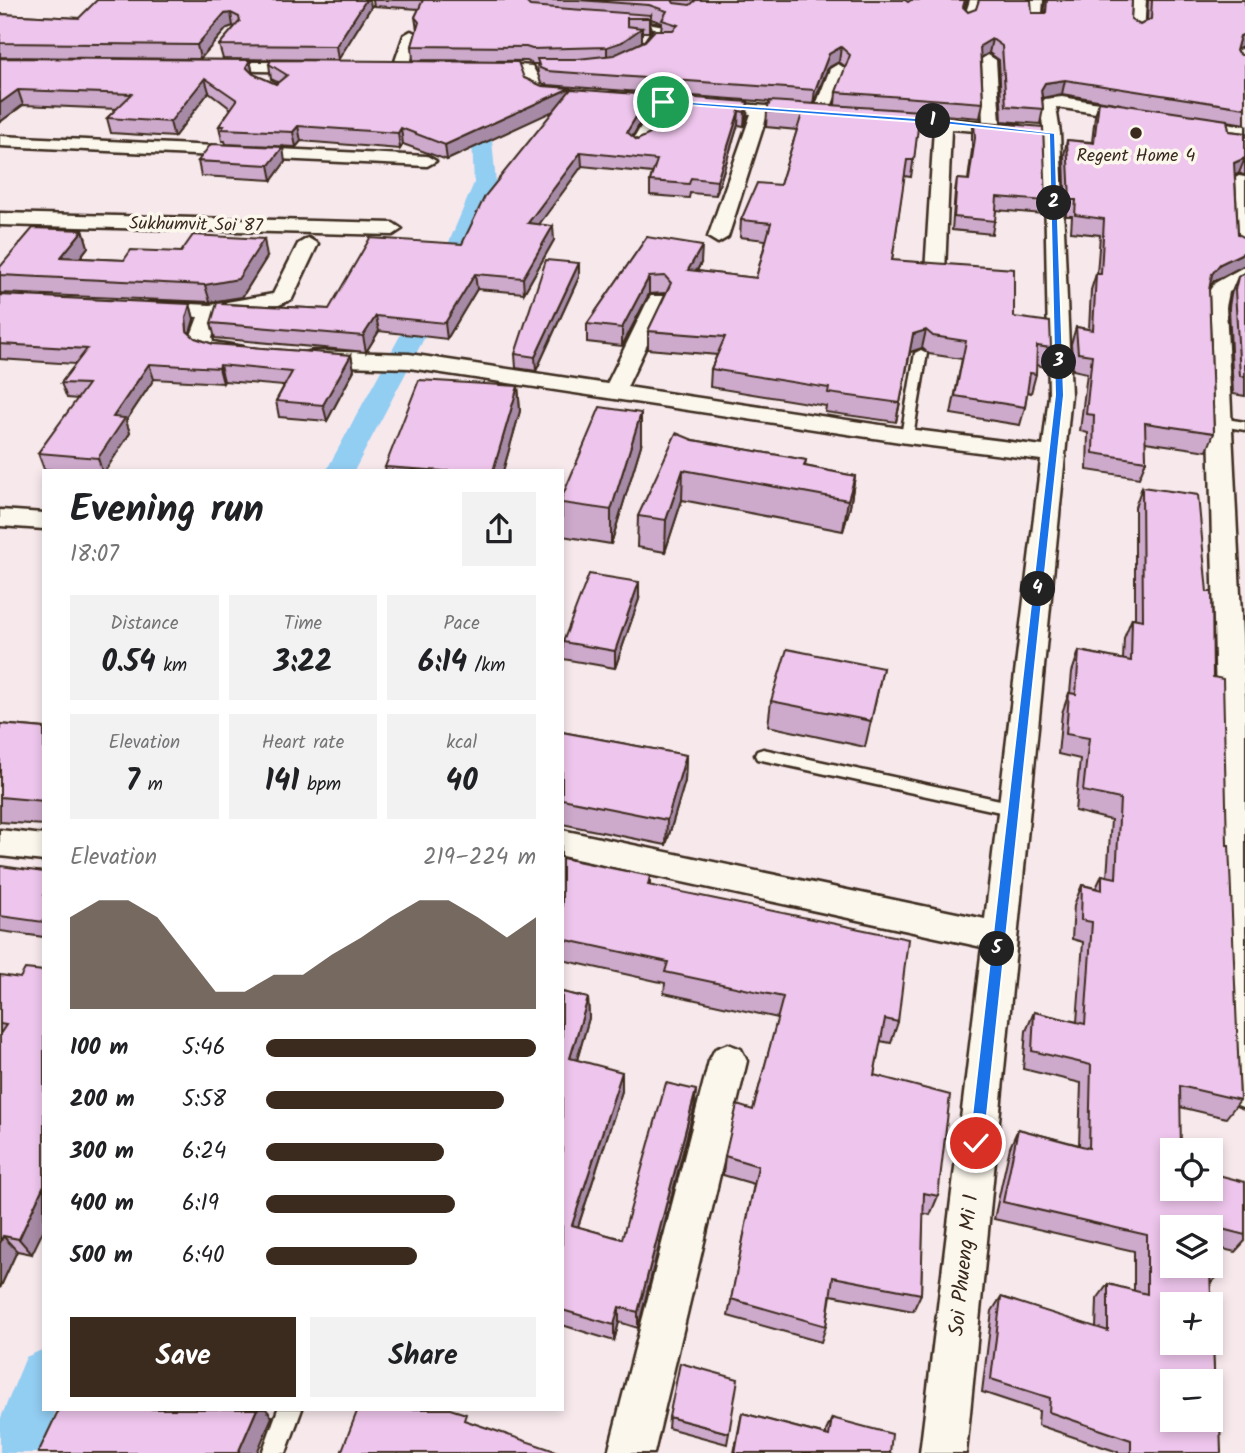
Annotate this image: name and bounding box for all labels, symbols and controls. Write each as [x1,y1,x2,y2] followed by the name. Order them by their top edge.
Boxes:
[633,72,693,132] pin
[644,83,682,121] icon: arrive
[916,104,950,138] pin: 1
[930,105,935,135] text: 1
[1128,125,1144,141] marker: Regent Home 4
[1077,142,1195,171] place label: Regent Home 4
[1036,186,1072,220] pin: 2
[1048,187,1059,217] text: 2
[129,210,264,241] street label: Sukhumvit Soi 87
[1042,344,1076,380] pin: 3
[1053,346,1064,376] text: 3
[70,481,264,541] text: Evening run
[462,492,536,566] button: share
[70,537,119,573] text: 18:07
[1020,572,1056,606] pin: 4
[1032,573,1043,603] text: 4
[110,609,178,639] text: Distance
[284,609,322,639] text: Time
[444,609,480,639] text: Pace
[101,639,156,687] text: 0.54
[274,639,332,687] text: 3:22
[418,639,467,687] text: 6:14
[156,651,187,681] text: km
[467,651,505,681] text: /km
[108,728,180,758] text: Elevation
[262,728,344,758] text: Heart rate
[446,728,477,758] text: kcal
[126,758,140,806] text: 7
[265,758,299,806] text: 141
[446,758,478,806] text: 40
[140,770,163,800] text: m
[299,770,341,800] text: bpm
[70,840,157,876] text: Elevation
[423,840,536,876] text: 219–224 m
[979,932,1014,967] pin: 5
[992,933,1001,963] text: 5
[70,1030,128,1066] text: 100 m
[182,1030,225,1066] text: 5:46
[70,1082,135,1118] text: 200 m
[182,1082,226,1118] text: 5:58
[946,1113,1006,1173] pin
[957,1124,995,1162] icon: check
[70,1134,134,1170] text: 300 m
[182,1134,226,1170] text: 6:24
[1160,1138,1223,1432] map controls
[1160,1138,1223,1201] button: locate
[70,1186,134,1222] text: 400 m
[182,1186,219,1222] text: 6:19
[941,1193,988,1338] street label: Soi Phueng Mi 1
[1160,1215,1223,1278] button: layers
[70,1238,133,1274] text: 500 m
[182,1238,225,1274] text: 6:40
[1160,1292,1223,1355] button: +
[70,1317,296,1397] button: Save
[310,1317,536,1397] button: Share
[1160,1369,1223,1432] button: −

